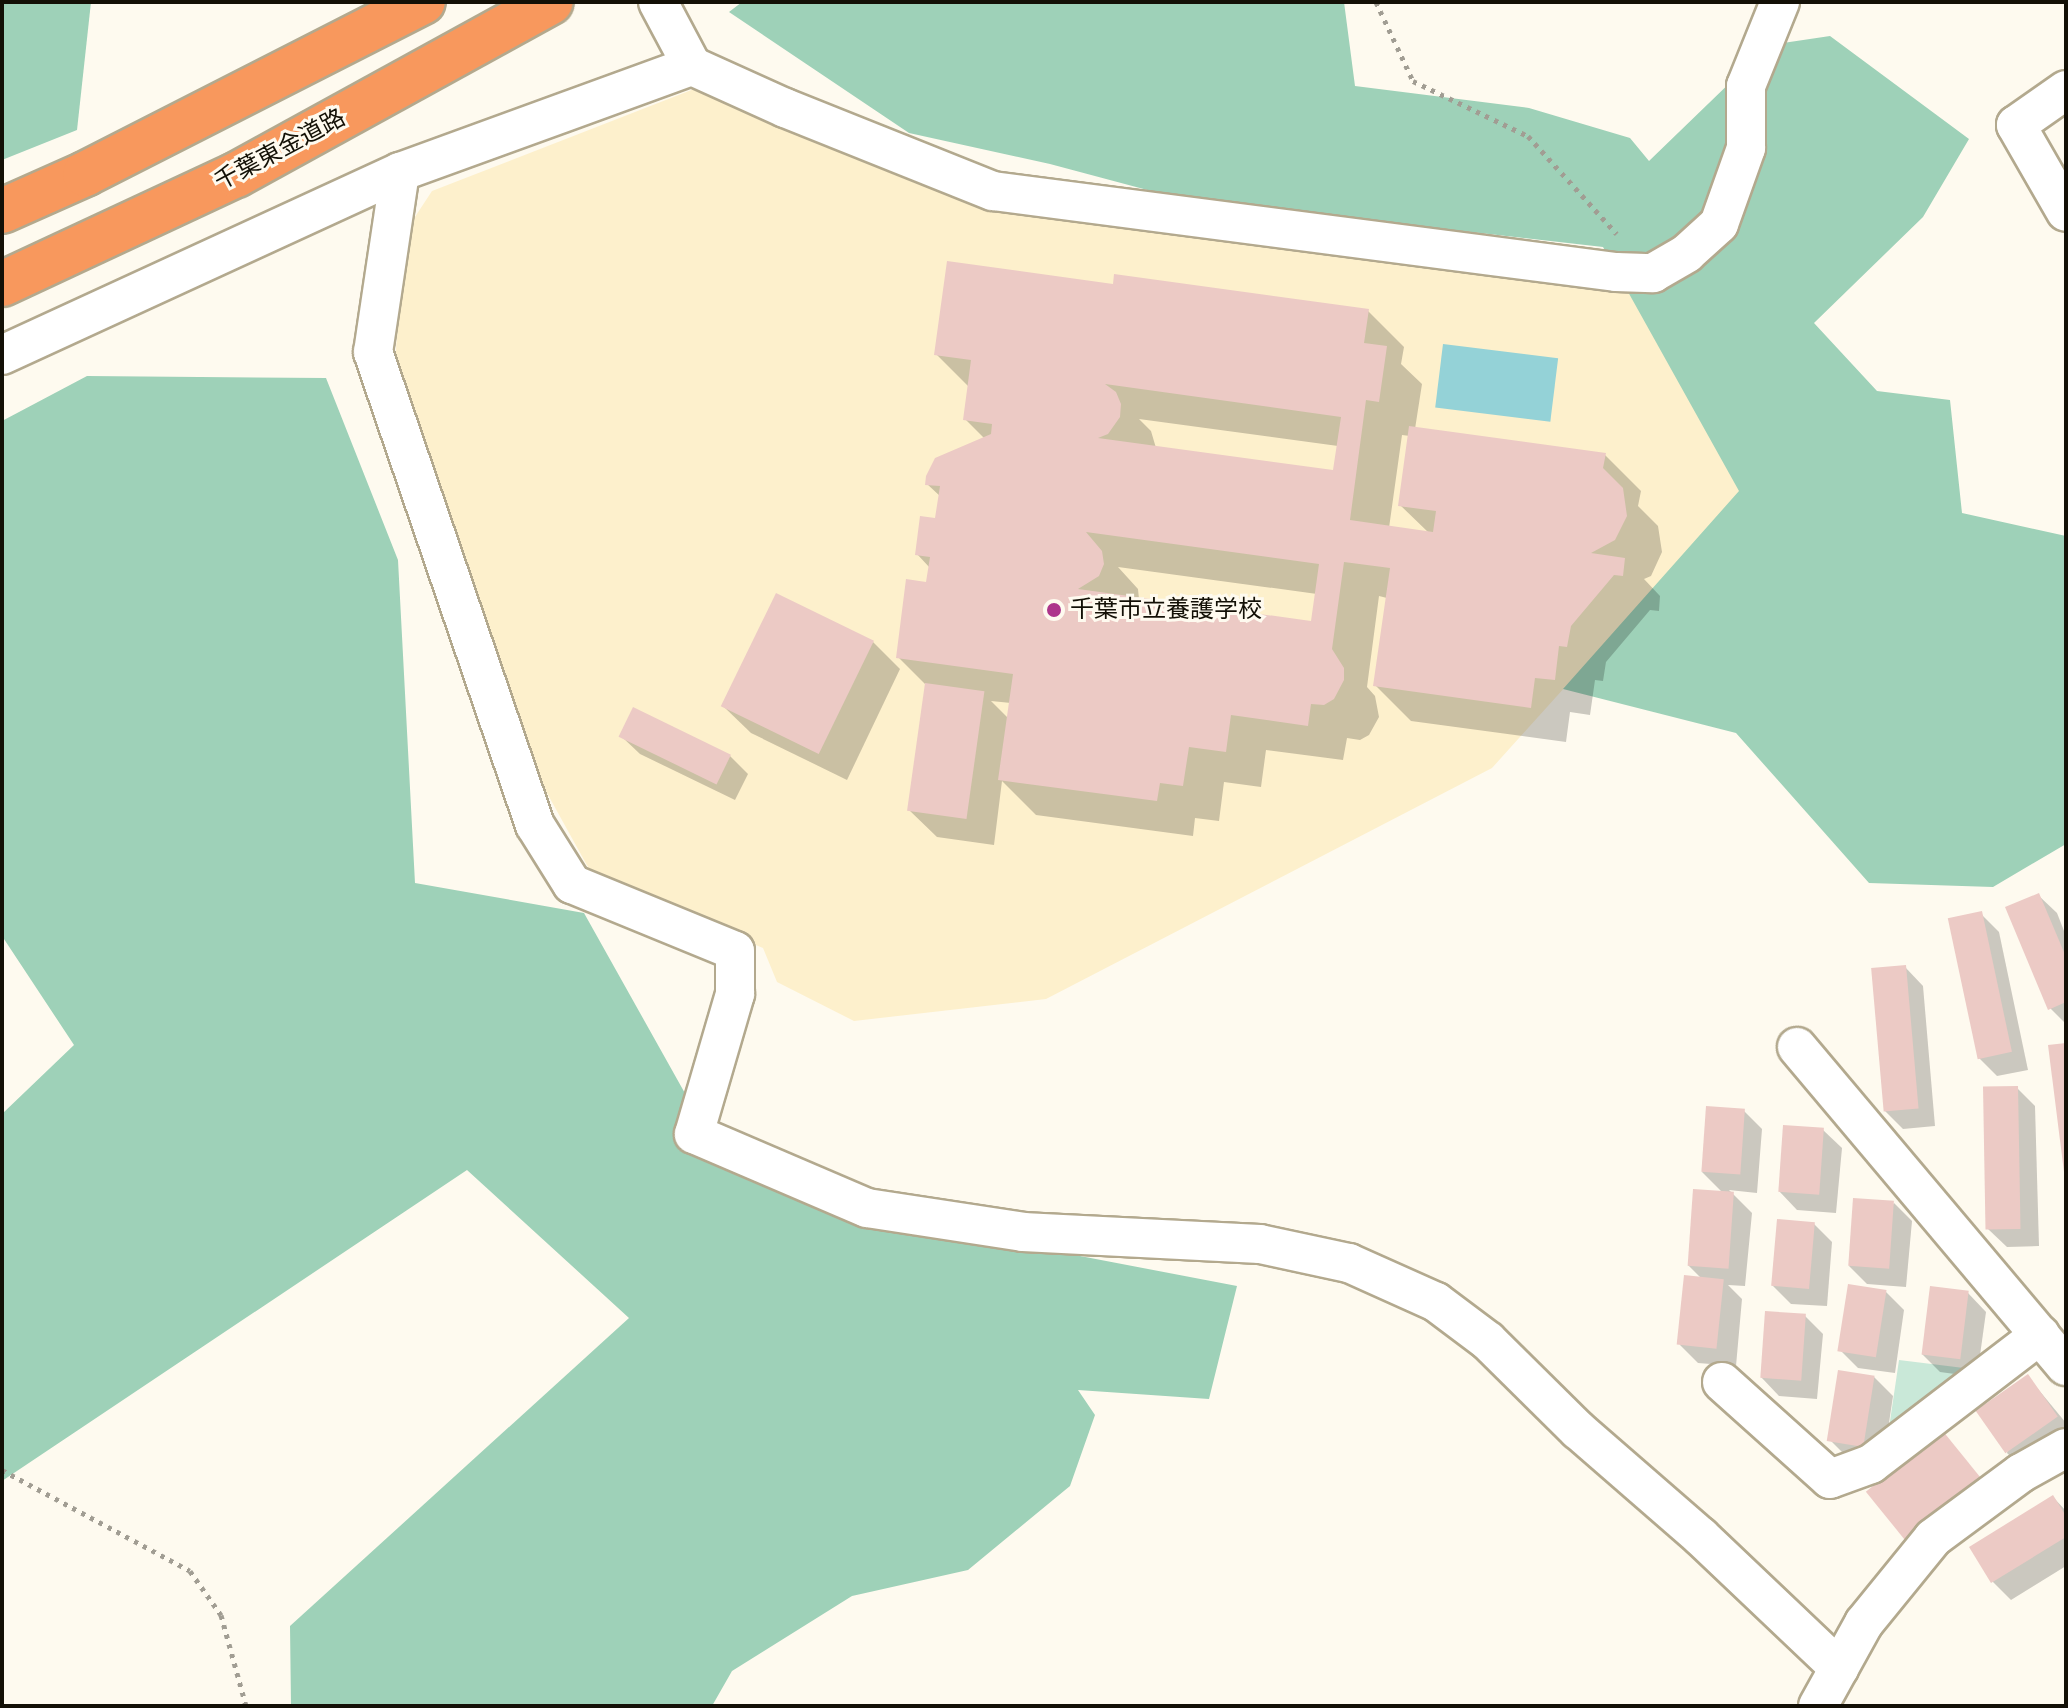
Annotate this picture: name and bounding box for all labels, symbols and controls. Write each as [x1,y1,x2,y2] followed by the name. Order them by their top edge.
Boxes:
[210,103,350,197] street label: 千葉東金道路
[1070,596,1262,624] place label: 千葉市立養護学校
[1045,601,1063,619] marker: 千葉市立養護学校

